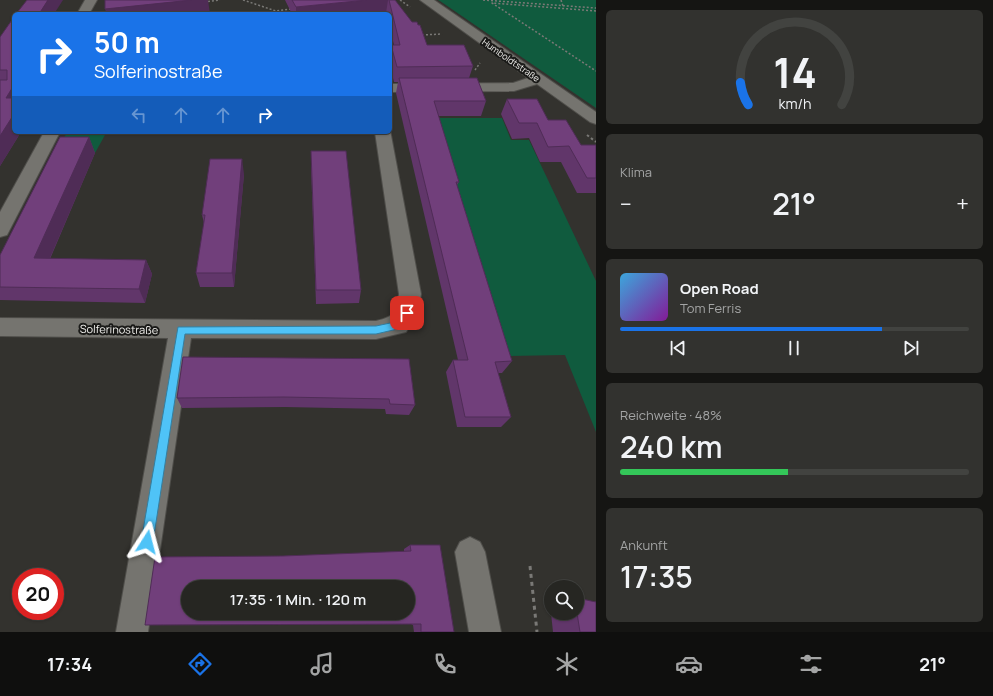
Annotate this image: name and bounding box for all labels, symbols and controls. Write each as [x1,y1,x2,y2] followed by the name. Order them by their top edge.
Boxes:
[94,23,160,61] text: 50 m
[28,28,80,80] icon: right
[479,35,543,85] street label: Humboldtstraße
[773,44,816,100] text: 14
[94,59,222,83] text: Solferinostraße
[778,94,811,113] text: km/h
[128,104,150,126] icon: left
[170,104,192,126] icon: ahead
[212,104,234,126] icon: ahead
[254,104,276,126] icon: right
[620,163,652,181] text: Klima
[772,183,816,224] text: 21°
[620,189,632,219] text: −
[956,189,969,219] text: +
[680,278,759,299] text: Open Road
[390,296,424,330] pin
[680,299,741,317] text: Tom Ferris
[396,302,418,324] icon: arrive
[80,321,159,337] street label: Solferinostraße
[667,337,689,359] icon: previous
[783,337,805,359] icon: pause
[900,337,922,359] icon: next
[620,406,722,424] text: Reichweite · 48%
[620,426,723,467] text: 240 km
[126,521,168,563] position arrow
[620,536,668,554] text: Ankunft
[620,556,693,597] text: 17:35
[12,568,64,620] speed limit sign: 20
[544,580,584,620] map controls
[544,580,584,620] button: search
[230,589,366,610] text: 17:35 · 1 Min. · 120 m
[186,650,214,678] icon: directions
[308,650,336,678] icon: music
[431,650,459,678] icon: phone
[553,650,581,678] icon: climate
[675,650,703,678] icon: car
[797,650,825,678] icon: filters
[47,652,92,676] text: 17:34
[919,652,946,676] text: 21°

